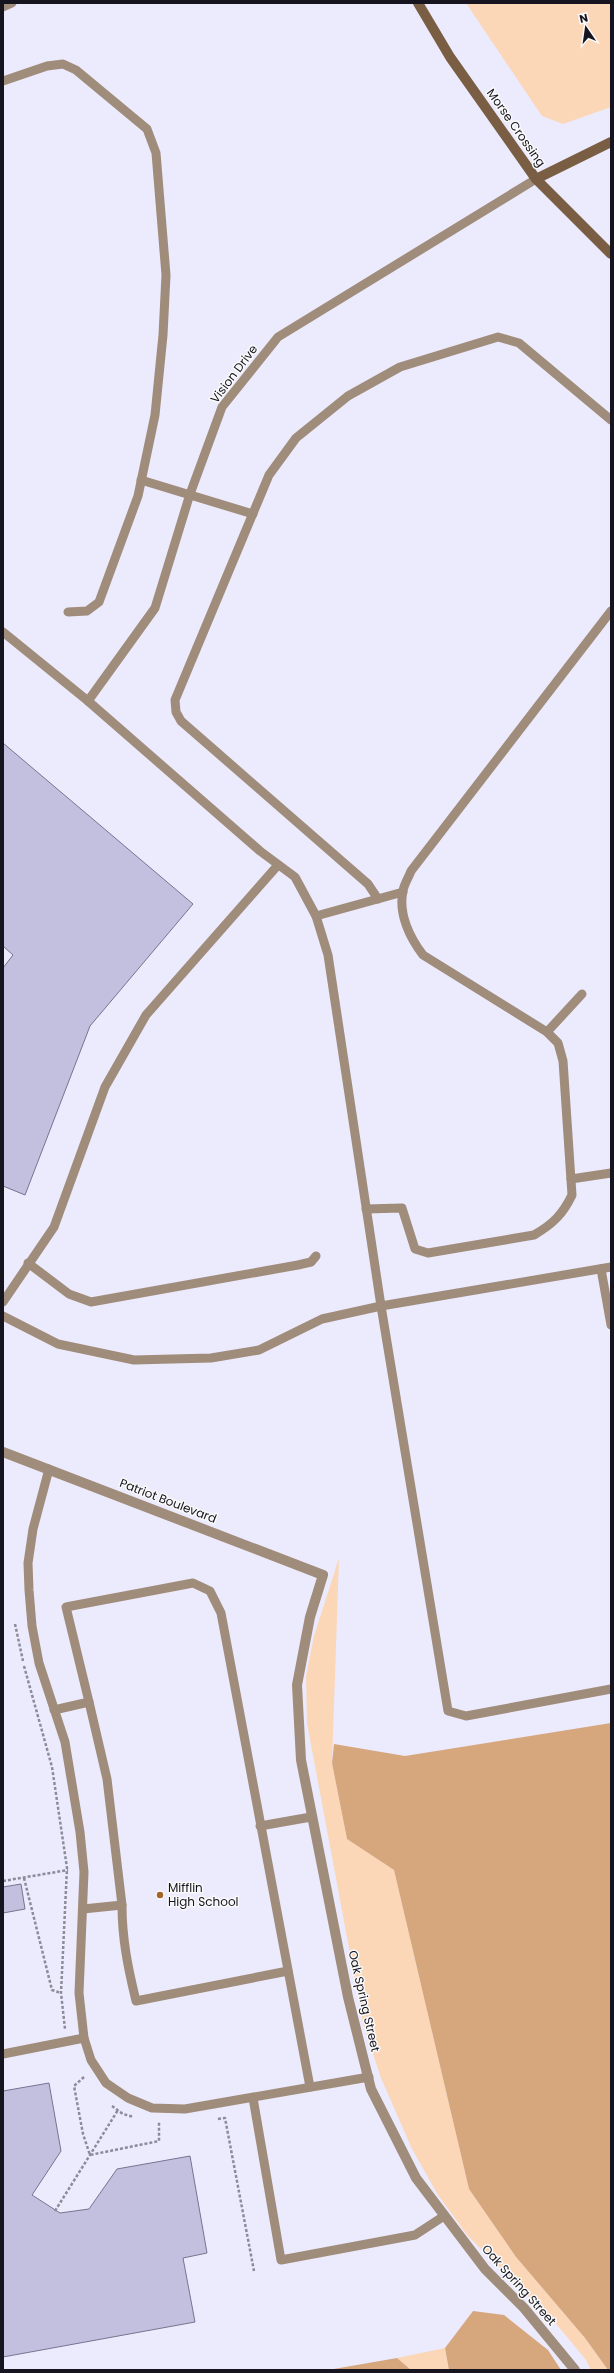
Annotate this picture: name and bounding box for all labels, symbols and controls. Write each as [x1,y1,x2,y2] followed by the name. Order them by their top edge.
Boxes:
[566,8,606,48] north arrow
[578,10,590,27] text: N
[483,85,550,170] street label: Morse Crossing
[206,341,261,406] street label: Vision Drive
[117,1474,219,1527] street label: Patriot Boulevard
[168,1879,239,1910] place label: Mifflin High School
[155,1890,165,1900] marker: Mifflin High School
[345,1948,384,2053] street label: Oak Spring Street
[478,2240,560,2329] street label: Oak Spring Street

